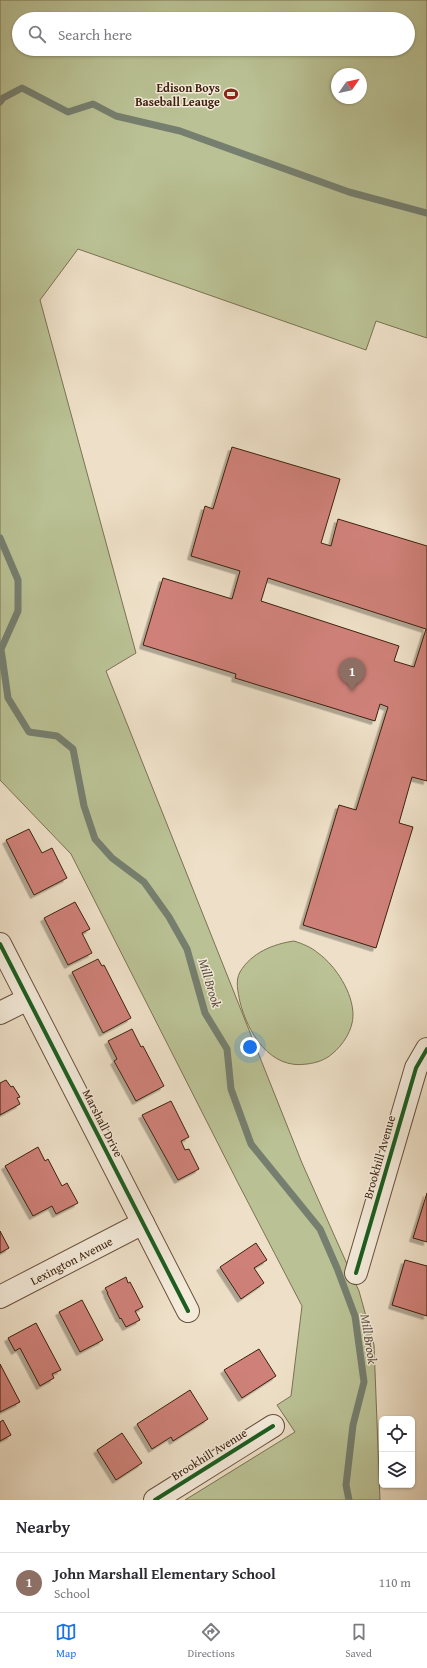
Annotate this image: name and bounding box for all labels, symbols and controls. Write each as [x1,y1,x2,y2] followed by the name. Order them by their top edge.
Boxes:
[12,12,415,56] search box
[26,23,48,45] icon: search
[58,24,132,45] text: Search here
[331,68,367,104] north arrow
[135,79,220,110] place label: Edison Boys Baseball Leauge
[223,86,239,102] sports icon: Edison Boys Baseball Leauge
[339,658,365,691] pin: 1
[194,956,226,1010] water label: Mill Brook
[240,1037,260,1057] your location
[79,1086,128,1160] street label: Marshall Drive
[359,1113,399,1201] street label: Brookhill Avenue
[27,1232,115,1289] street label: Lexington Avenue
[356,1313,382,1366] water label: Mill Brook
[379,1416,415,1488] map controls
[379,1416,415,1452] button: locate
[168,1424,250,1484] street label: Brookhill Avenue
[379,1452,415,1488] button: layers
[16,1514,70,1539] text: Nearby
[54,1563,276,1584] text: John Marshall Elementary School
[26,1573,32,1592] text: 1
[379,1573,411,1592] text: 110 m
[54,1584,90,1603] text: School
[55,1621,77,1661] tab: Map
[188,1621,235,1661] tab: Directions
[345,1621,372,1661] tab: Saved

